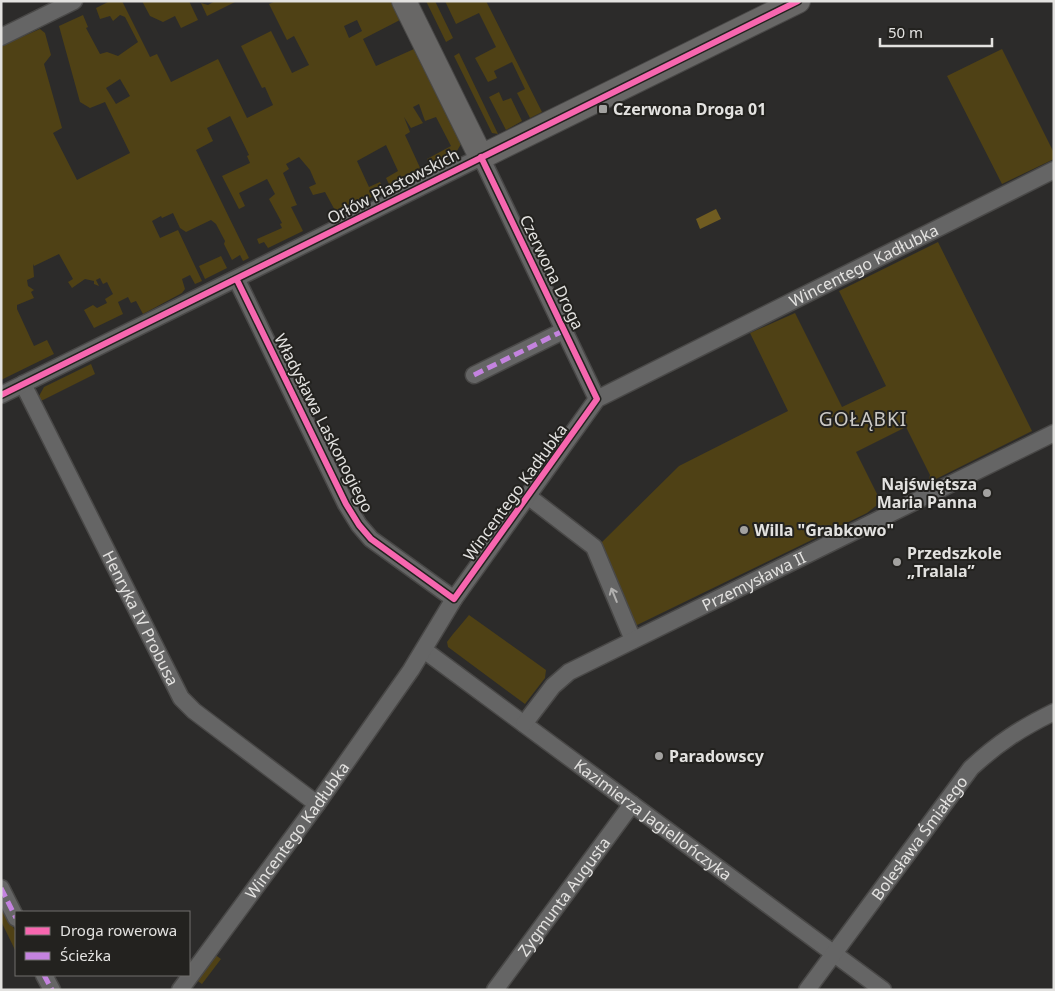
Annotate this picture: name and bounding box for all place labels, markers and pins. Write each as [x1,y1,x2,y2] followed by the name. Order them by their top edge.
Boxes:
[613,98,766,120] place label: Czerwona Droga 01
[597,103,609,115] marker: Czerwona Droga 01
[877,473,977,513] place label: Najświętsza Maria Panna
[981,487,993,499] marker: Najświętsza Maria Panna
[754,519,894,541] place label: Willa "Grabkowo"
[738,524,750,536] marker: Willa "Grabkowo"
[907,542,1002,582] place label: Przedszkole „Tralala”
[891,556,903,568] marker: Przedszkole „Tralala”
[669,745,765,767] place label: Paradowscy
[653,750,665,762] marker: Paradowscy

